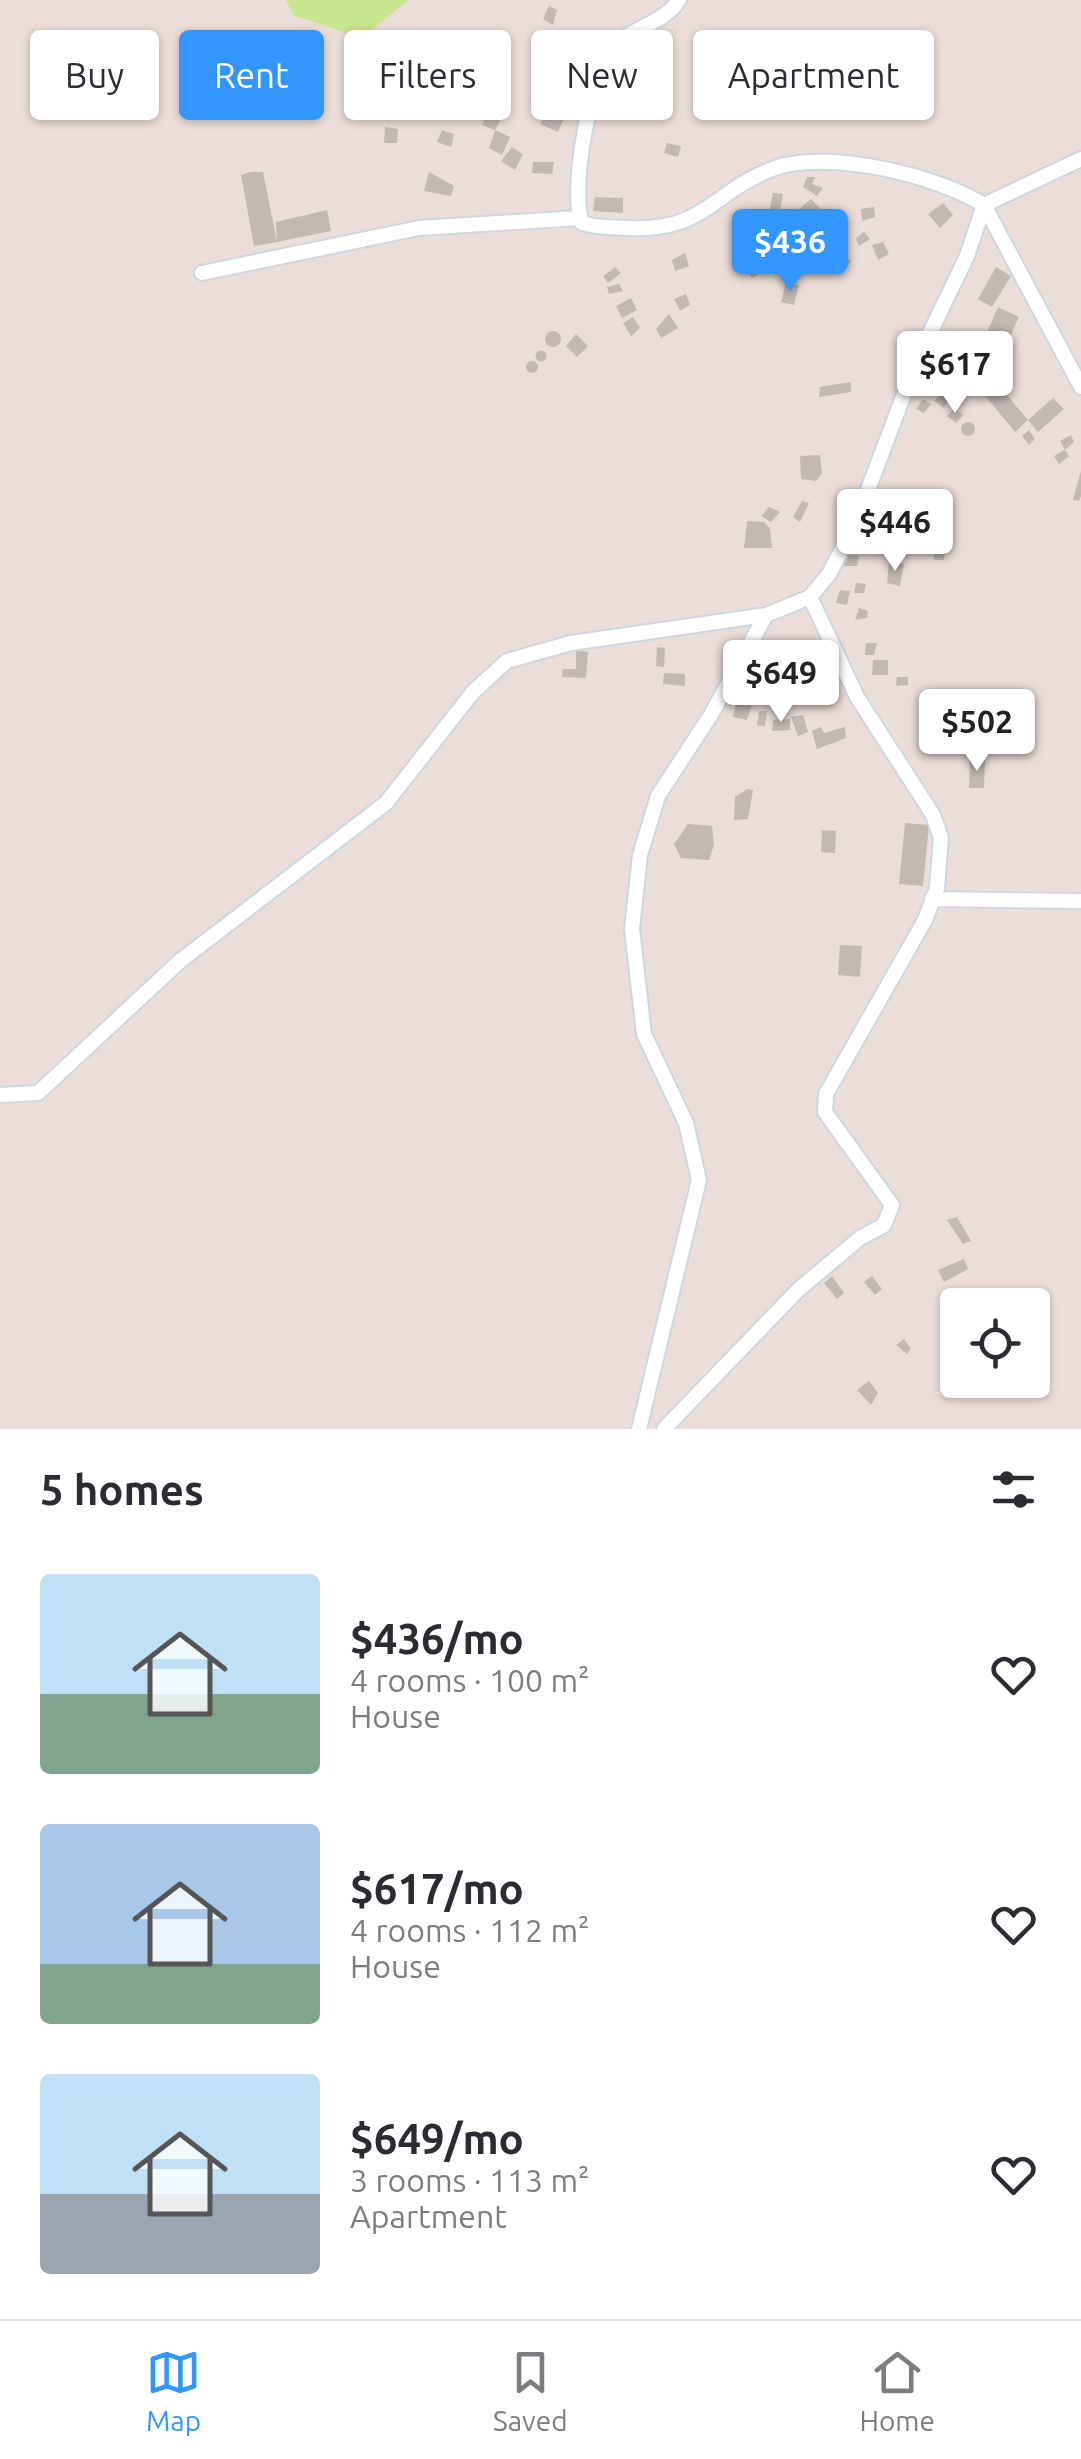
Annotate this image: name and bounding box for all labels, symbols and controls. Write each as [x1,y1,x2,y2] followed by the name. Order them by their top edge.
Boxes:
[30,30,159,120] chip: Buy
[179,30,324,120] chip: Rent
[344,30,511,120] chip: Filters
[531,30,673,120] chip: New
[693,30,934,120] chip: Apartment
[731,209,849,294] pin: $436
[754,223,826,259] text: $436
[896,331,1014,416] pin: $617
[919,345,991,381] text: $617
[836,489,954,574] pin: $446
[859,503,931,539] text: $446
[722,640,840,725] pin: $649
[745,654,817,690] text: $649
[918,689,1036,774] pin: $502
[941,703,1013,739] text: $502
[940,1288,1050,1398] map controls
[940,1288,1050,1398] button: locate
[986,1462,1041,1517] icon: filters
[40,1466,204,1513] text: 5 homes
[120,1614,240,1734] icon: home
[350,1615,524,1662] text: $436/mo
[986,1647,1041,1702] icon: heart
[350,1662,590,1698] text: 4 rooms · 100 m²
[350,1698,441,1734] text: House
[120,1864,240,1984] icon: home
[350,1865,524,1912] text: $617/mo
[986,1897,1041,1952] icon: heart
[350,1912,590,1948] text: 4 rooms · 112 m²
[350,1948,441,1984] text: House
[120,2114,240,2234] icon: home
[350,2115,524,2162] text: $649/mo
[986,2147,1041,2202] icon: heart
[350,2162,590,2198] text: 3 rooms · 113 m²
[350,2198,507,2234] text: Apartment
[146,2345,201,2436] tab: Map
[493,2345,568,2436] tab: Saved
[859,2345,935,2436] tab: Home

